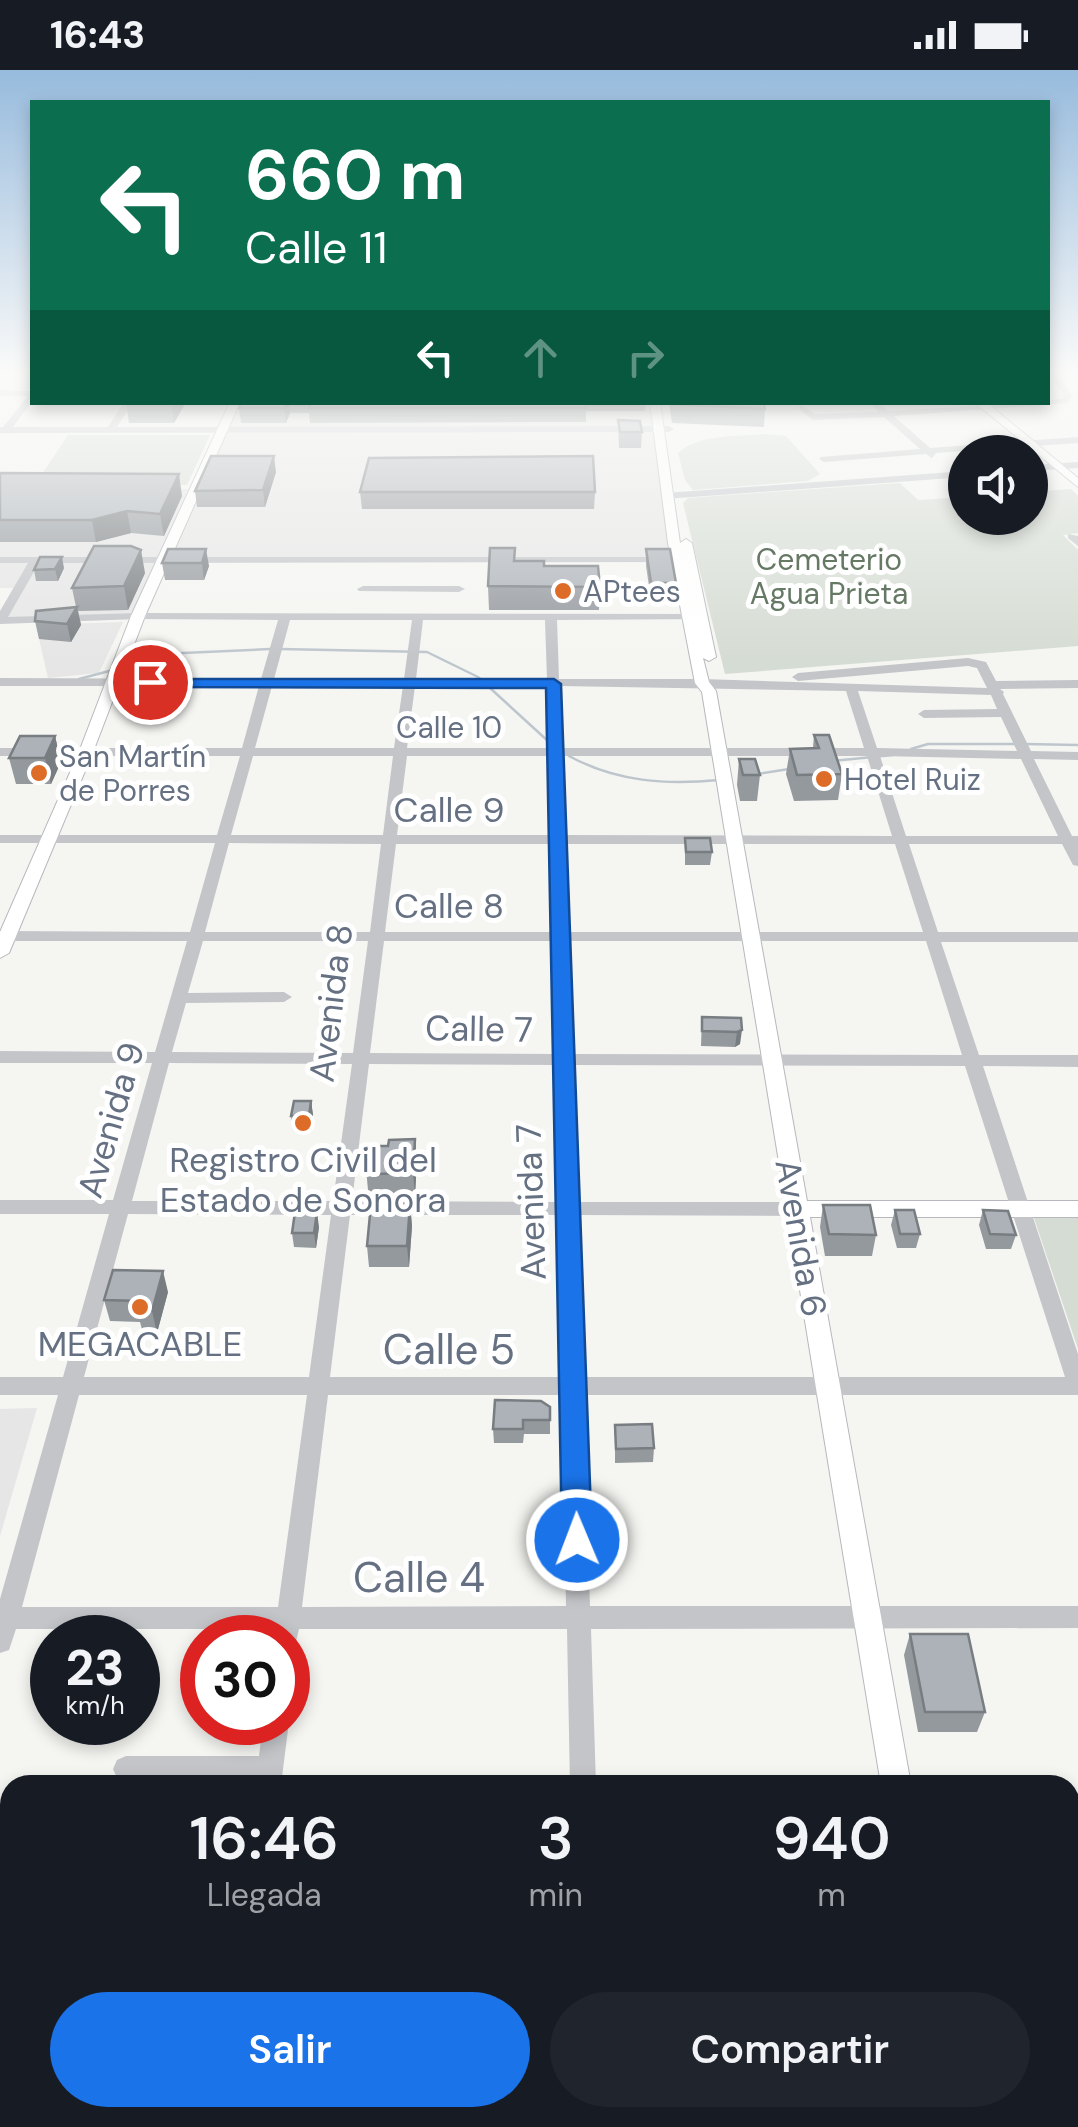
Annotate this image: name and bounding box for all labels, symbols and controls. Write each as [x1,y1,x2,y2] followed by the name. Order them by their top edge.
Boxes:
[50,10,145,60] text: 16:43
[245,130,465,221] text: 660 m
[80,140,210,270] icon: left
[245,218,387,277] text: Calle 11
[408,330,463,385] icon: left
[513,330,568,385] icon: ahead
[618,330,673,385] icon: right
[948,435,1048,535] map controls
[948,435,1048,535] button: sound
[750,540,908,613] park label: Cemeterio Agua Prieta
[583,572,681,611] place label: APtees
[552,580,574,602] marker: APtees
[108,640,193,725] pin
[123,655,178,710] icon: arrive
[396,708,502,747] street label: Calle 10
[59,737,206,810] place label: San Martín de Porres
[844,760,981,799] place label: Hotel Ruiz
[28,762,50,784] marker: San Martín de Porres
[813,768,835,790] marker: Hotel Ruiz
[394,787,504,833] street label: Calle 9
[394,883,504,929] street label: Calle 8
[298,921,364,1085] street label: Avenida 8
[425,1005,533,1053] street label: Calle 7
[67,1037,155,1203] street label: Avenida 9
[292,1112,314,1134] marker: Registro Civil del Estado de Sonora
[505,1123,557,1281] street label: Avenida 7
[160,1137,446,1223] place label: Registro Civil del Estado de Sonora
[764,1155,838,1321] street label: Avenida 6
[129,1296,151,1318] marker: MEGACABLE
[38,1321,242,1367] place label: MEGACABLE
[383,1322,515,1377] street label: Calle 5
[525,1488,629,1592] position arrow
[353,1550,485,1605] street label: Calle 4
[180,1615,310,1745] speed limit sign: 30
[66,1635,125,1701] text: 23
[65,1689,125,1722] text: km/h
[189,1799,339,1878] text: 16:46
[538,1799,574,1878] text: 3
[772,1799,891,1878] text: 940
[207,1874,322,1916] text: Llegada
[528,1874,583,1916] text: min
[817,1874,846,1916] text: m
[50,1992,530,2107] button: Salir
[550,1992,1030,2107] button: Compartir

